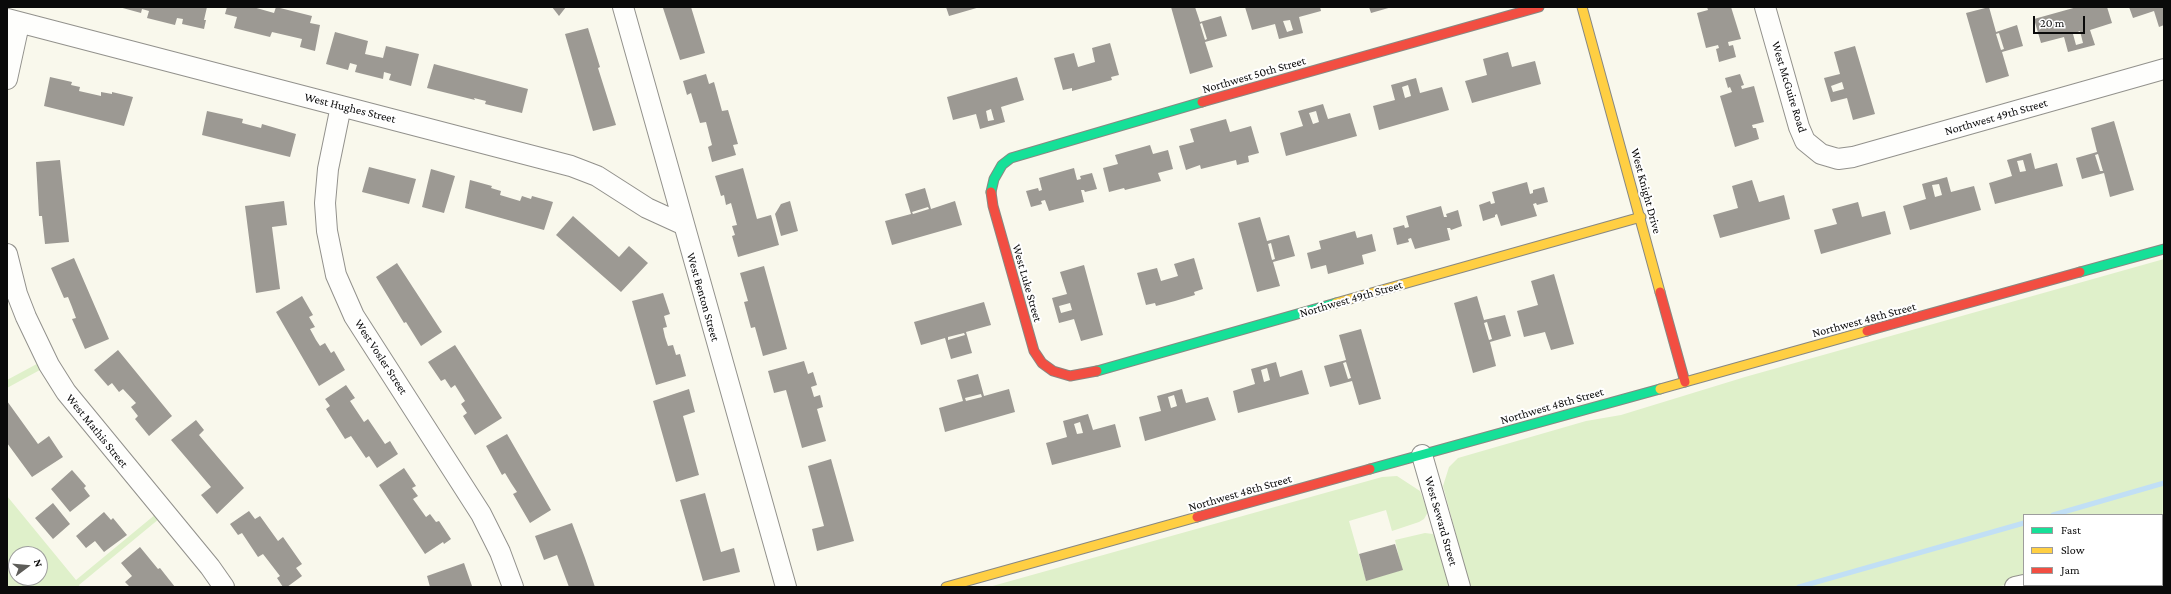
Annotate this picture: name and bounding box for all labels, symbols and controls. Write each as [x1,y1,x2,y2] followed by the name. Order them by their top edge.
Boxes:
[2035,8,2087,34] scale bar
[2040,16,2064,30] text: 20 m
[1768,40,1810,134] street label: West McGuire Road
[1201,53,1307,97] street label: Northwest 50th Street
[303,90,397,126] street label: West Hughes Street
[1943,95,2049,139] street label: Northwest 49th Street
[1628,147,1664,235] street label: West Knight Drive
[1009,242,1045,324] street label: West Luke Street
[683,251,723,343] street label: West Benton Street
[1298,277,1404,321] street label: Northwest 49th Street
[1811,299,1917,341] street label: Northwest 48th Street
[351,317,411,397] street label: West Vosler Street
[1499,384,1605,428] street label: Northwest 48th Street
[63,391,131,471] street label: West Mathis Street
[1187,471,1293,515] street label: Northwest 48th Street
[1421,475,1461,567] street label: West Seward Street
[2023,514,2163,586] legend
[2061,523,2081,537] text: Fast
[2061,543,2085,557] text: Slow
[8,546,48,586] north arrow
[32,558,45,568] text: N
[2061,563,2080,577] text: Jam

